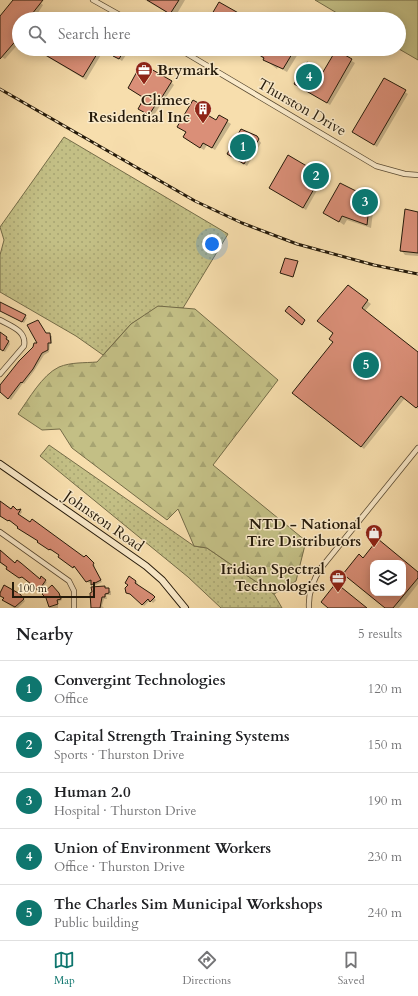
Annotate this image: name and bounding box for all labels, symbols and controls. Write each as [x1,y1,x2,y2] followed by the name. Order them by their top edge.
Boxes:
[12,12,406,56] search box
[26,23,48,45] icon: search
[58,24,131,44] text: Search here
[134,60,154,85] office icon: Brymark
[157,60,220,80] place label: Brymark
[296,62,322,92] pin: 4
[254,73,350,141] street label: Thurston Drive
[88,90,190,127] place label: Climec Residential Inc
[193,99,213,124] building icon: Climec Residential Inc
[230,132,256,162] pin: 1
[303,161,329,191] pin: 2
[352,187,378,217] pin: 3
[202,234,222,254] your location
[353,350,379,380] pin: 5
[58,485,148,556] street label: Johnston Road
[247,514,362,551] place label: NTD - National Tire Distributors
[364,523,384,548] shop icon: NTD - National Tire Distributors
[221,559,326,596] place label: Iridian Spectral Technologies
[370,560,406,596] map controls
[370,560,406,596] button: layers
[328,568,348,593] office icon: Iridian Spectral Technologies
[12,580,95,599] scale bar
[18,581,47,596] text: 100 m
[16,623,73,646] text: Nearby
[358,625,402,643] text: 5 results
[54,670,226,690] text: Convergint Technologies
[26,680,32,698] text: 1
[368,680,402,698] text: 120 m
[54,690,88,708] text: Office
[54,726,290,746] text: Capital Strength Training Systems
[26,736,32,754] text: 2
[368,736,402,754] text: 150 m
[54,746,184,764] text: Sports · Thurston Drive
[54,782,131,802] text: Human 2.0
[26,792,32,810] text: 3
[368,792,402,810] text: 190 m
[54,802,196,820] text: Hospital · Thurston Drive
[54,838,271,858] text: Union of Environment Workers
[26,848,32,866] text: 4
[368,848,402,866] text: 230 m
[54,858,185,876] text: Office · Thurston Drive
[54,894,322,914] text: The Charles Sim Municipal Workshops
[26,904,32,922] text: 5
[368,904,402,922] text: 240 m
[54,914,139,932] text: Public building
[53,949,75,988] tab: Map
[182,949,231,988] tab: Directions
[338,949,365,988] tab: Saved

